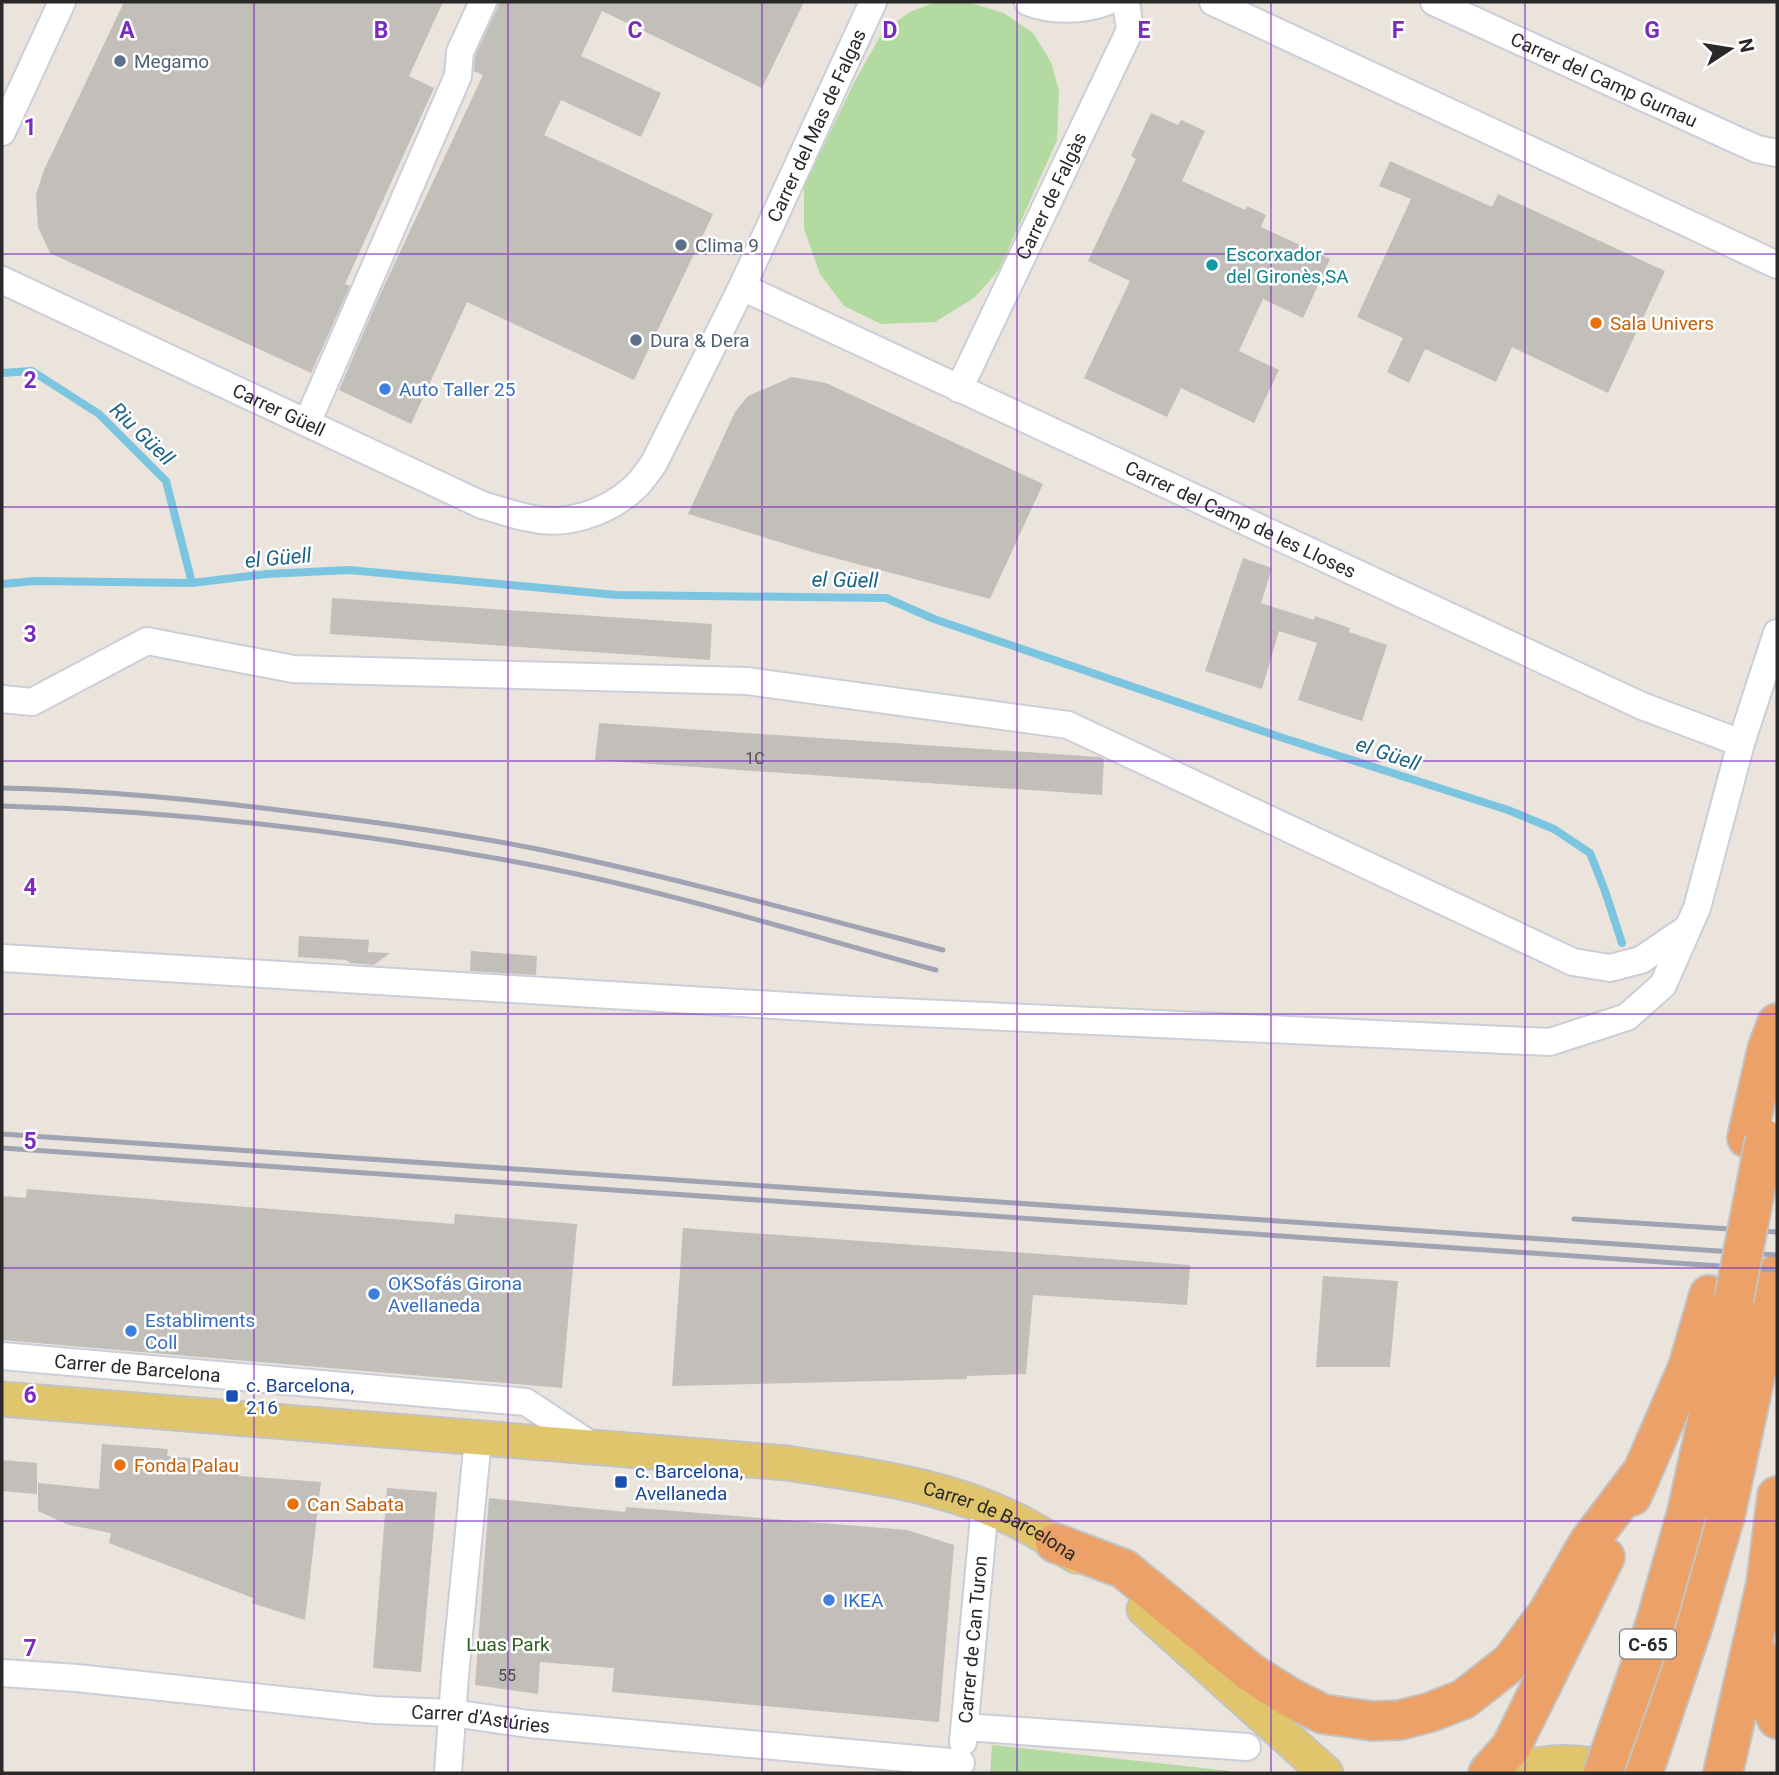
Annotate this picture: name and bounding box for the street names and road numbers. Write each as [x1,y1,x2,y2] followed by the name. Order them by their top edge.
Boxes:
[762,25,871,226] street label: Carrer del Mas de Falgas
[1508,27,1702,133] street label: Carrer del Camp Gurnau
[1011,128,1091,263] street label: Carrer de Falgàs
[229,378,329,441] street label: Carrer Güell
[1122,456,1360,583] street label: Carrer del Camp de les Lloses
[53,1349,222,1387] street label: Carrer de Barcelona
[921,1476,1081,1565] street label: Carrer de Barcelona
[953,1555,992,1724] street label: Carrer de Can Turon
[1620,1630,1676,1658] road number: C-65
[411,1700,551,1737] street label: Carrer d'Astúries

